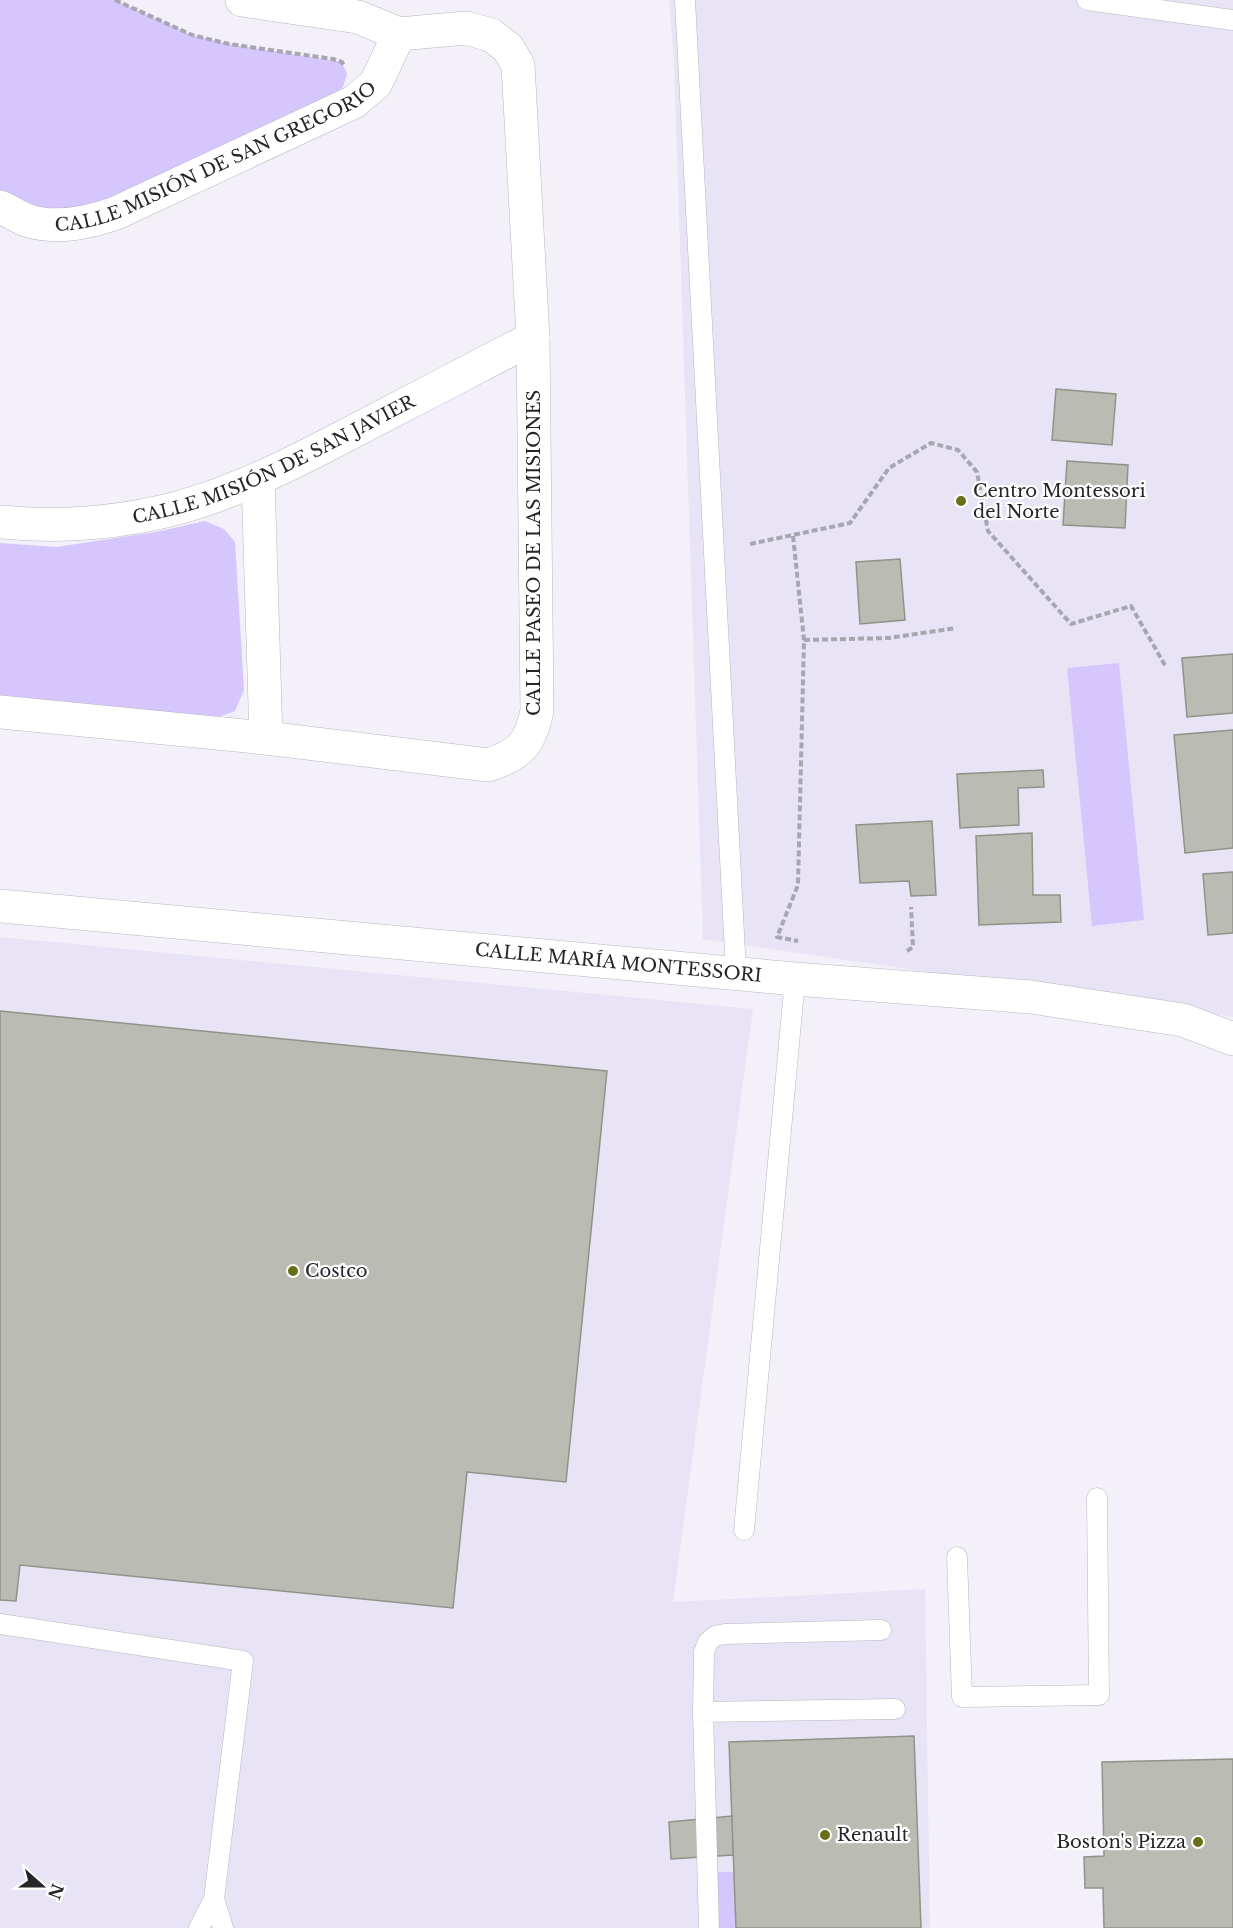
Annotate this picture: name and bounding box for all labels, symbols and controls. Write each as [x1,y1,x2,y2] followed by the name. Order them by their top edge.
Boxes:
[54,77,381,236] street label: CALLE MISIÓN DE SAN GREGORIO
[131,390,419,528] street label: CALLE MISIÓN DE SAN JAVIER
[523,390,545,716] street label: CALLE PASEO DE LAS MISIONES
[973,480,1146,523] place label: Centro Montessori del Norte
[954,494,968,508] marker: Centro Montessori del Norte
[474,939,763,987] street label: CALLE MARÍA MONTESSORI
[305,1260,368,1282] place label: Costco
[286,1264,300,1278] marker: Costco
[837,1824,909,1846] place label: Renault
[818,1828,832,1842] marker: Renault
[1056,1831,1186,1853] place label: Boston's Pizza
[1191,1835,1205,1849] marker: Boston's Pizza
[12,1856,72,1916] north arrow
[44,1881,68,1902] text: N

